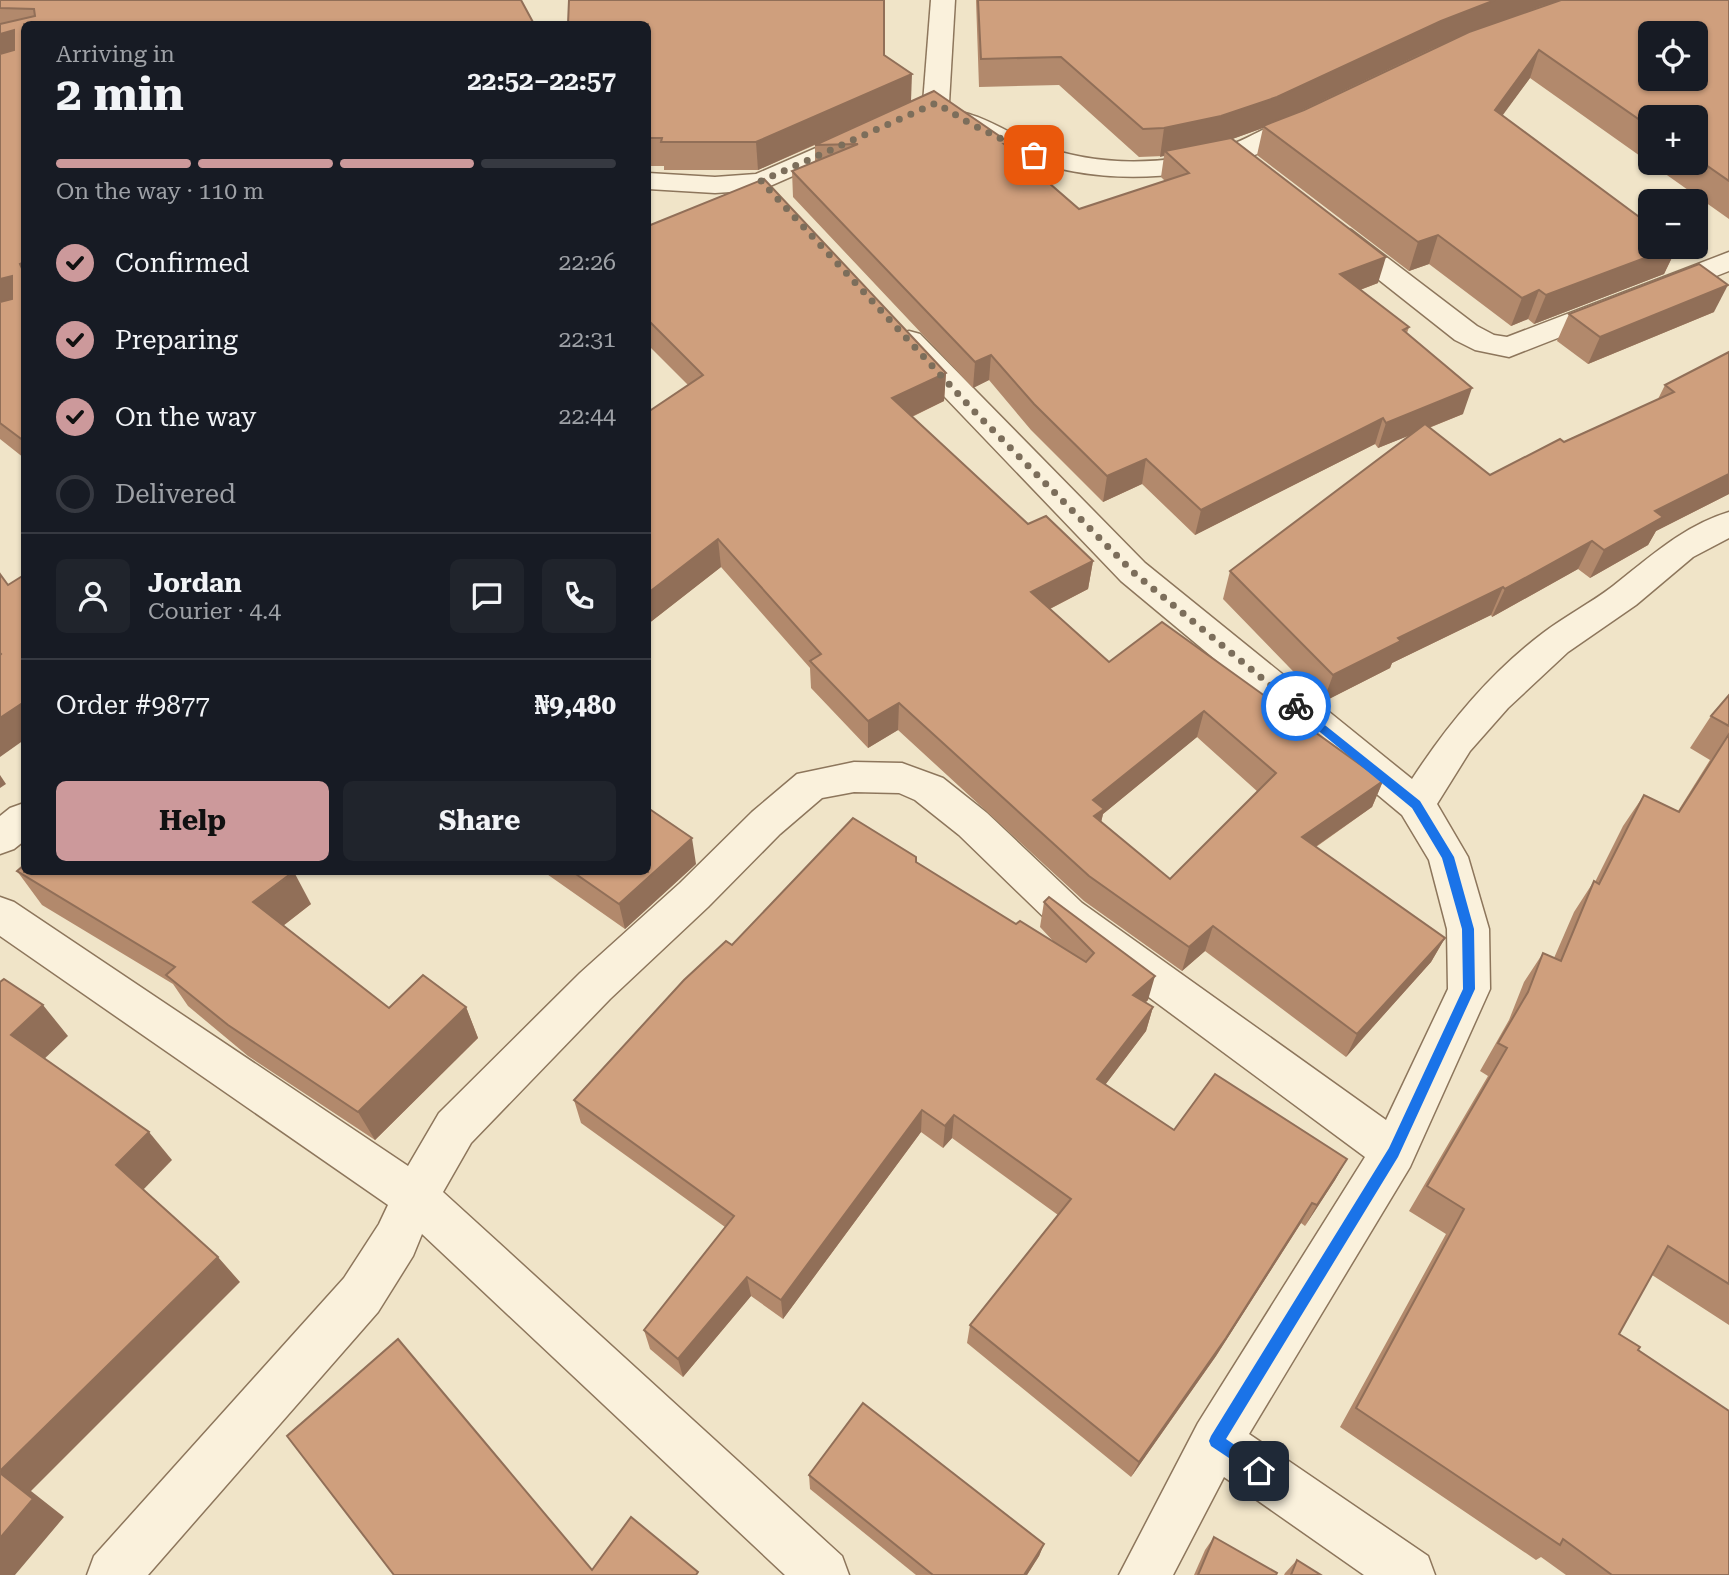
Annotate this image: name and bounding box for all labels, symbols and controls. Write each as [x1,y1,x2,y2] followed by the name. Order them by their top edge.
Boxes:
[1638,21,1708,259] map controls
[1638,21,1708,91] button: locate
[56,41,175,68] text: Arriving in
[467,66,616,96] text: 22:52–22:57
[56,67,184,121] text: 2 min
[1638,105,1708,175] button: +
[1004,125,1064,185] pin
[1015,136,1053,174] icon: bag
[56,178,264,205] text: On the way · 110 m
[1638,189,1708,259] button: −
[56,244,94,282] icon: check
[115,248,250,278] text: Confirmed
[559,249,616,276] text: 22:26
[56,321,94,359] icon: check
[115,325,238,355] text: Preparing
[559,326,616,353] text: 22:31
[56,398,94,436] icon: check
[115,402,256,432] text: On the way
[559,403,616,430] text: 22:44
[115,479,236,509] text: Delivered
[56,559,130,633] button: person
[450,559,524,633] button: chat
[542,559,616,633] button: phone
[148,568,242,598] text: Jordan
[148,598,281,625] text: Courier · 4.4
[1261,671,1331,741] courier
[1277,687,1315,725] icon: bike
[56,690,210,720] text: Order #9877
[535,690,616,720] text: ₦9,480
[56,781,329,861] button: Help
[343,781,616,861] button: Share
[1229,1441,1289,1501] pin
[1240,1452,1278,1490] icon: home

